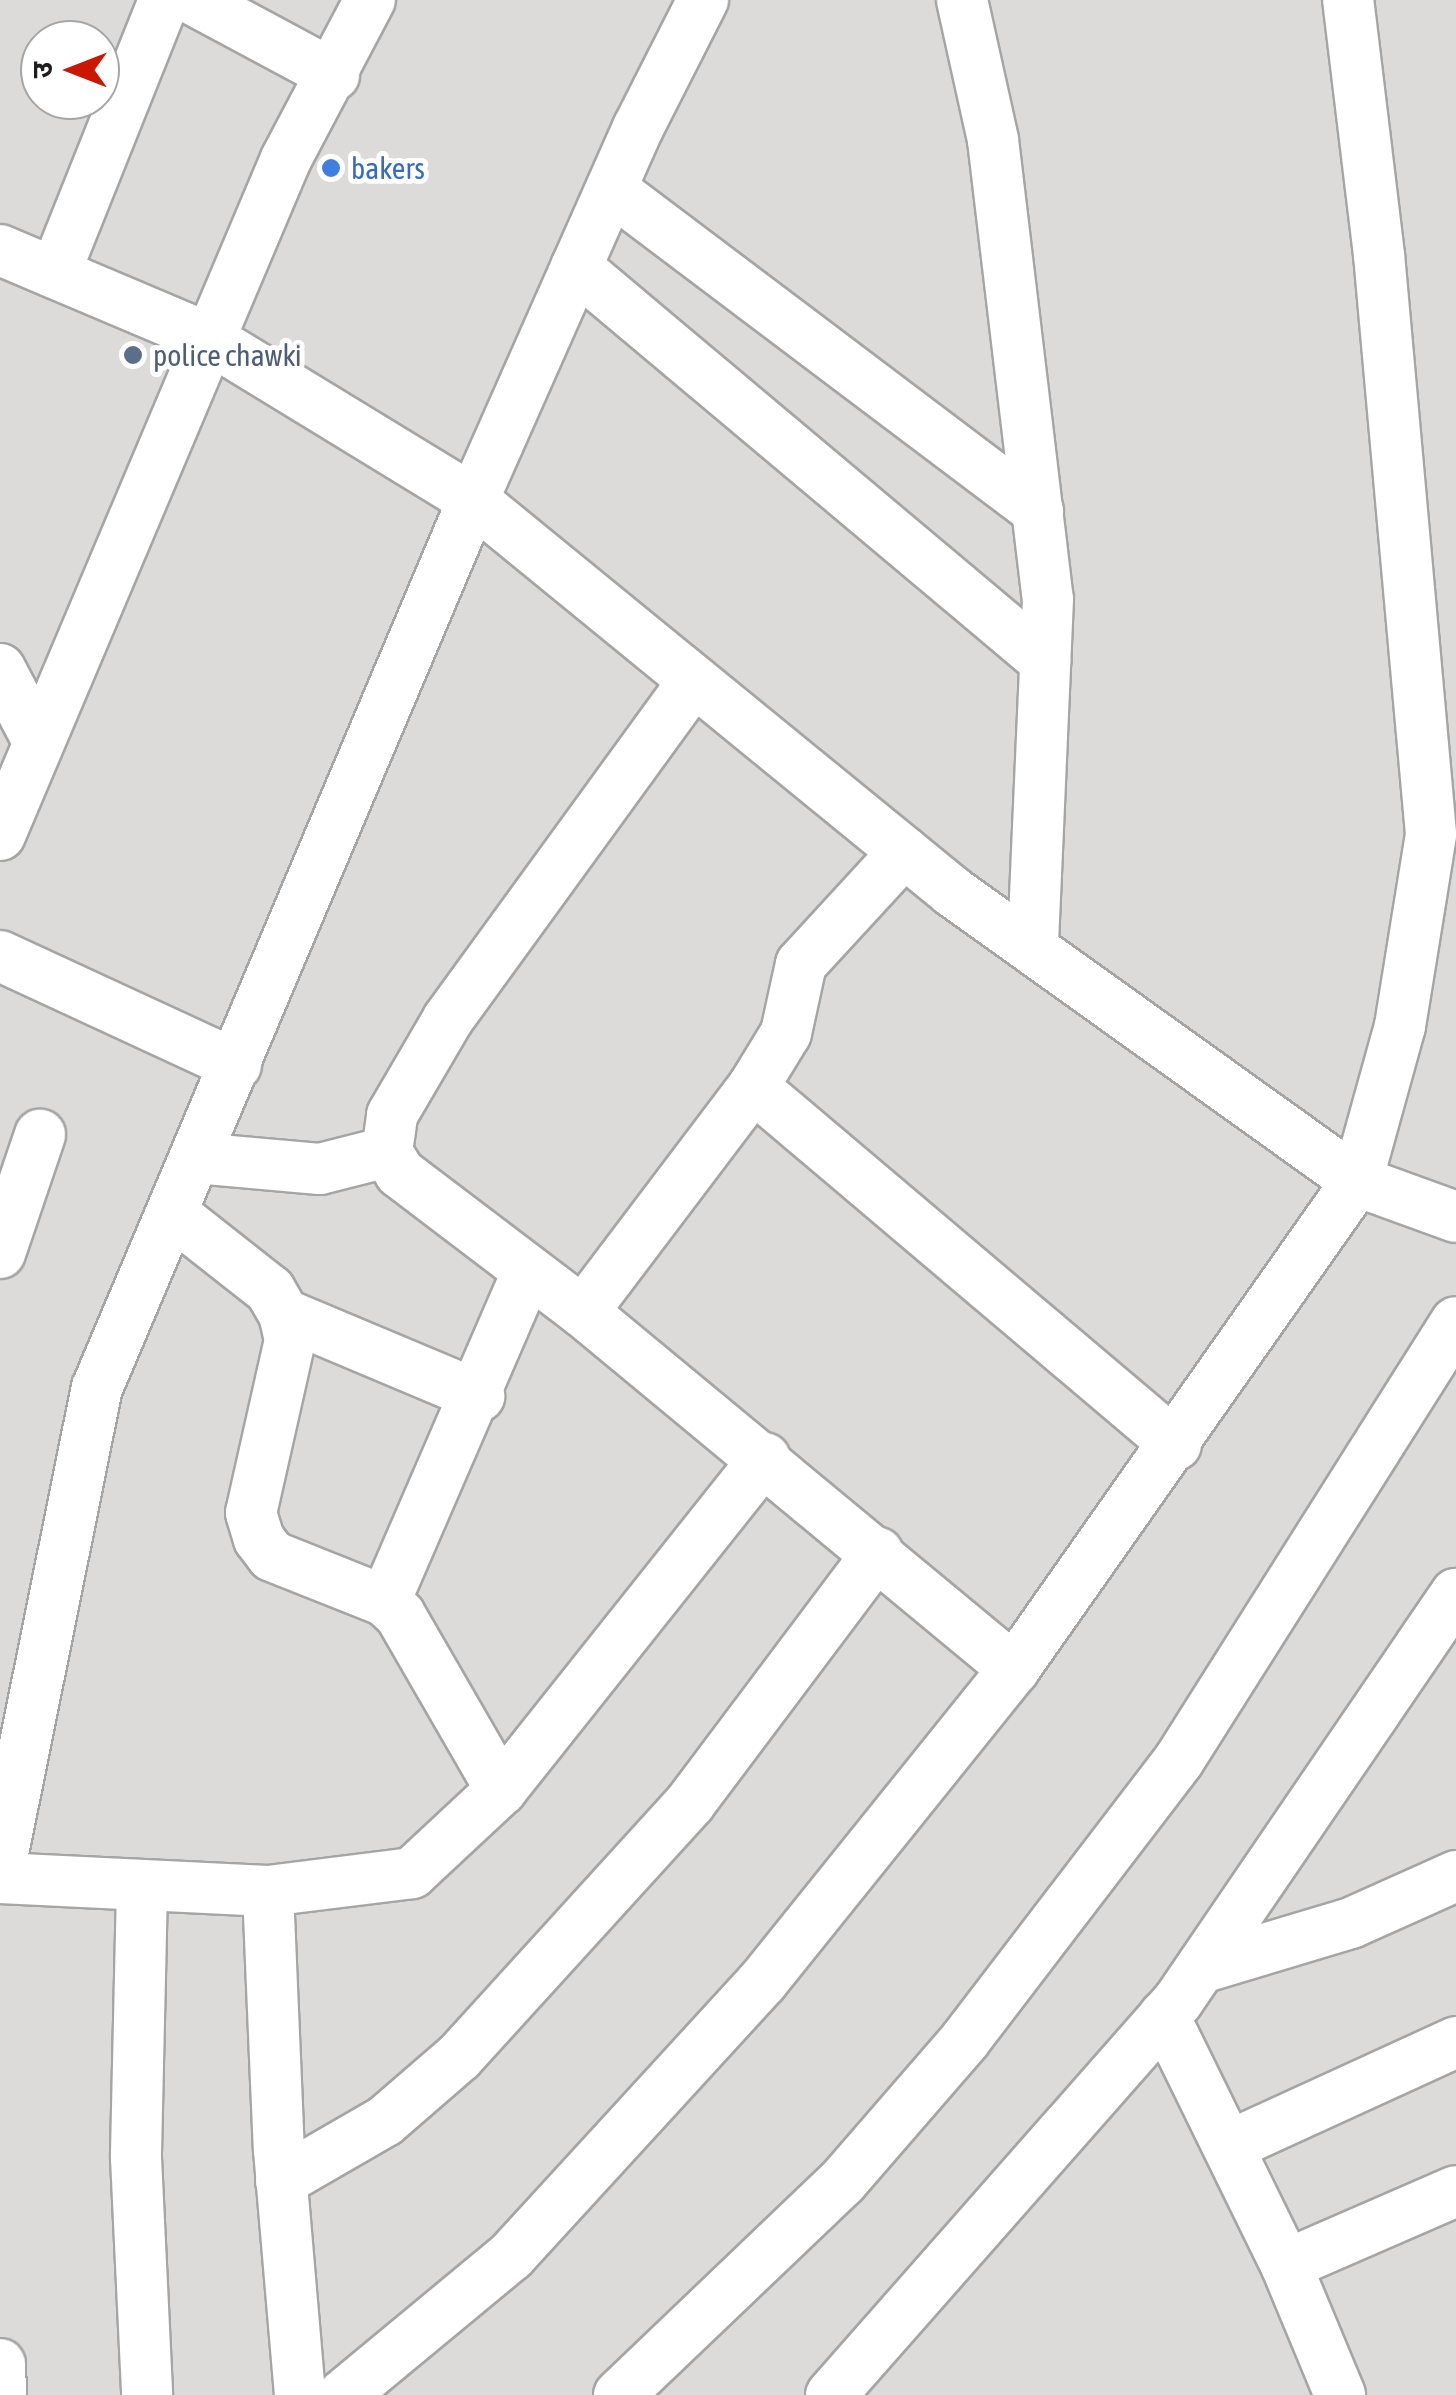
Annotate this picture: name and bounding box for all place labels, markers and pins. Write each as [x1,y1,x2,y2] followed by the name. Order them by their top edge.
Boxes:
[351,150,425,186] place label: bakers
[320,157,342,179] marker: bakers
[153,337,302,373] place label: police chawki
[122,344,144,366] marker: police chawki

